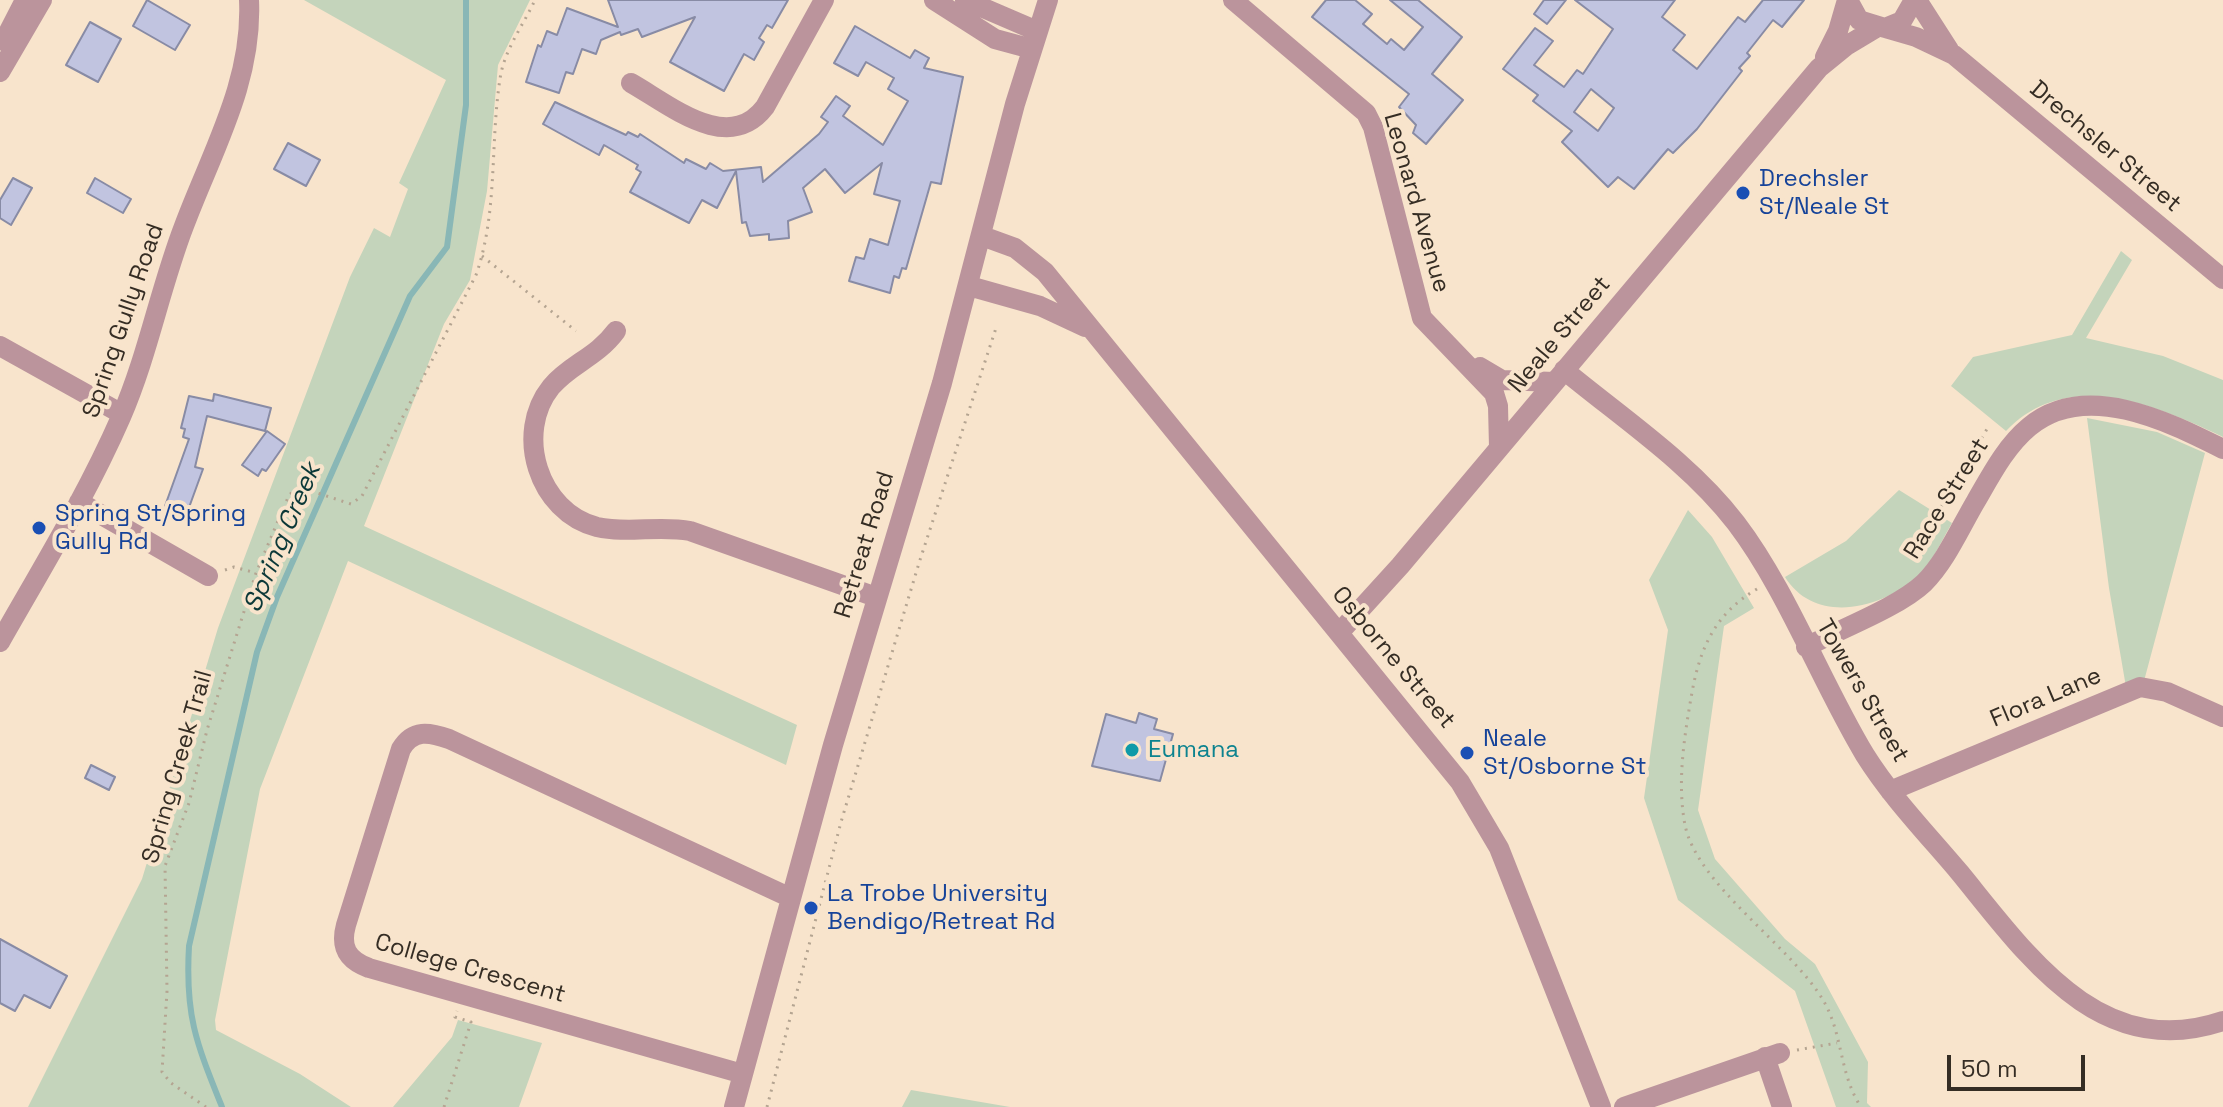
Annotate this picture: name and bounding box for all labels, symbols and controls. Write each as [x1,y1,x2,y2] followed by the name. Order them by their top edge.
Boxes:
[2023,75,2187,219] street label: Drechsler Street
[1377,110,1455,296] street label: Leonard Avenue
[1759,165,1890,221] place label: Drechsler St/Neale St
[1734,184,1752,202] marker: Drechsler St/Neale St
[77,220,171,422] street label: Spring Gully Road
[1503,271,1617,399] street label: Neale Street
[1899,433,1995,565] street label: Race Street
[238,459,328,617] water label: Spring Creek
[829,468,901,622] street label: Retreat Road
[55,500,246,556] place label: Spring St/Spring Gully Rd
[30,519,48,537] marker: Spring St/Spring Gully Rd
[1325,581,1461,735] street label: Osborne Street
[1809,614,1915,768] street label: Towers Street
[1986,662,2106,734] street label: Flora Lane
[137,667,219,867] street label: Spring Creek Trail
[1483,725,1647,781] place label: Neale St/Osborne St
[1148,736,1239,764] place label: Eumana
[1123,741,1141,759] marker: Eumana
[1458,744,1476,762] marker: Neale St/Osborne St
[827,880,1055,936] place label: La Trobe University Bendigo/Retreat Rd
[802,899,820,917] marker: La Trobe University Bendigo/Retreat Rd
[371,928,569,1010] street label: College Crescent
[1951,1039,2089,1089] scale bar
[1961,1053,2018,1084] text: 50 m

